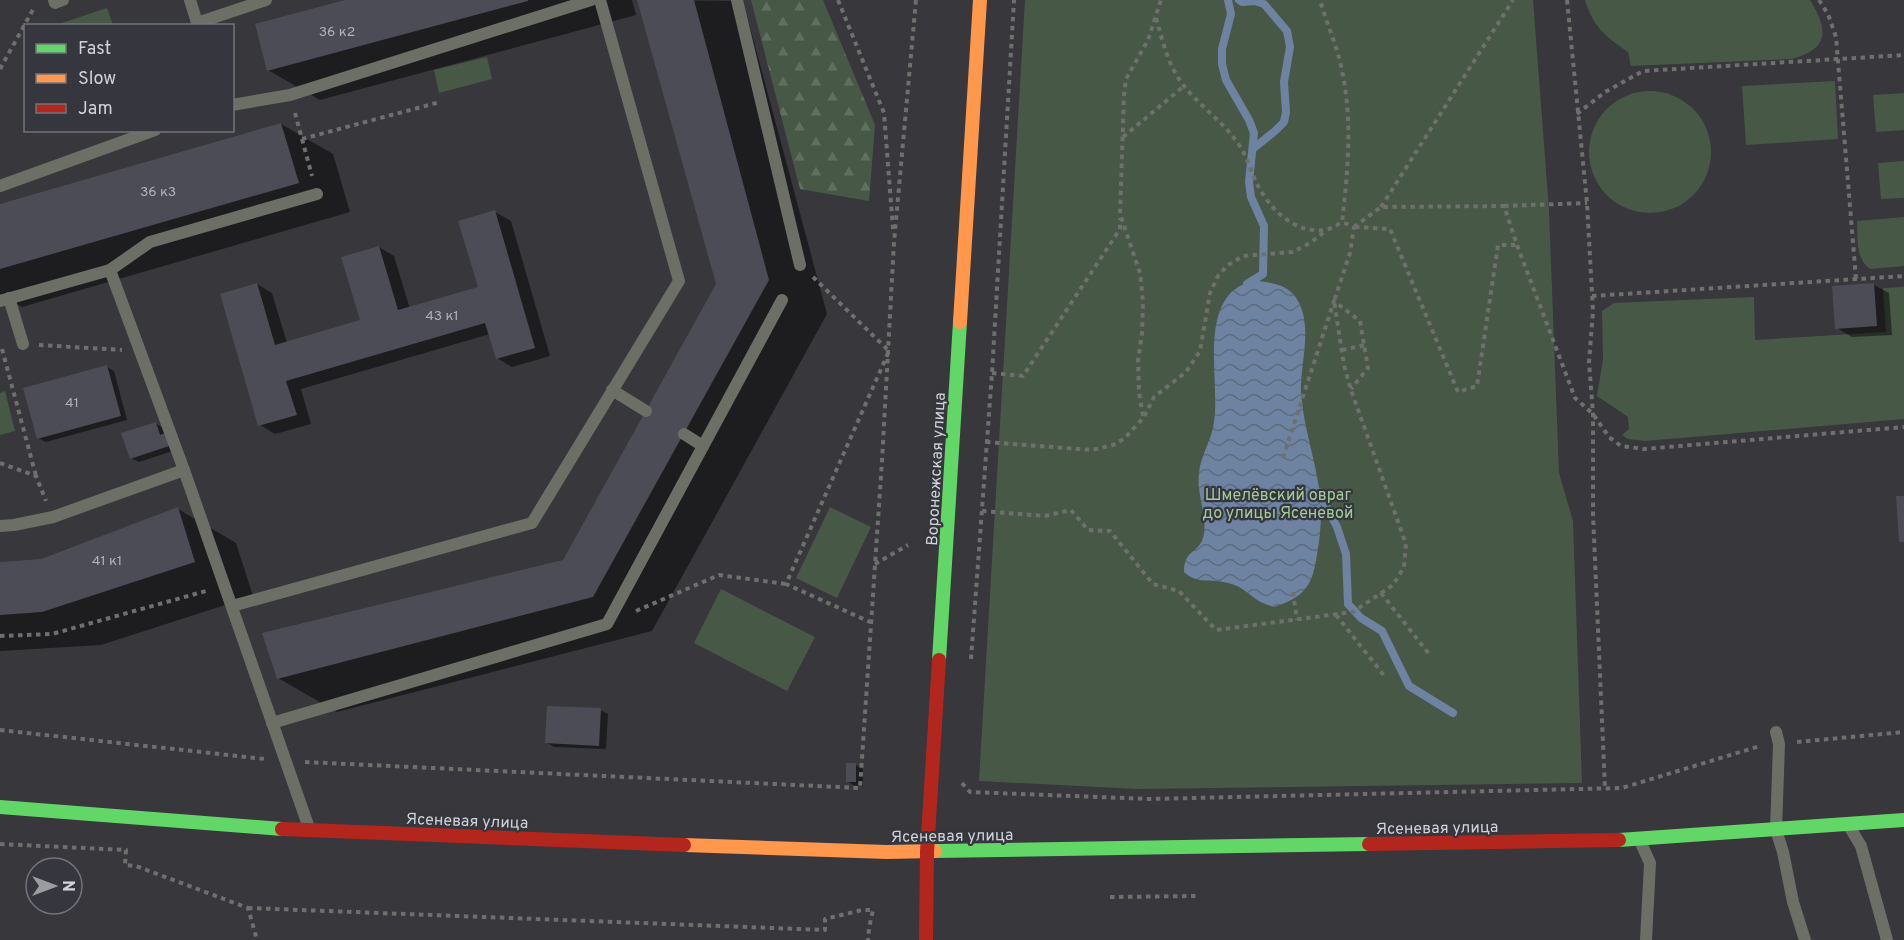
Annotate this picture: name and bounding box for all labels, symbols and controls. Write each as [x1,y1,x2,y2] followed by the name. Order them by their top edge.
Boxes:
[24,24,234,132] legend
[319,24,355,41] house number: 36 к2
[78,38,111,61] text: Fast
[78,68,116,91] text: Slow
[78,98,113,121] text: Jam
[140,184,176,201] house number: 36 к3
[425,308,459,325] house number: 43 к1
[923,392,951,546] street label: Воронежская улица
[65,395,79,412] house number: 41
[1203,486,1353,524] park label: Шмелёвский овраг до улицы Ясеневой
[92,553,122,570] house number: 41 к1
[405,810,529,834] street label: Ясеневая улица
[1376,818,1499,840] street label: Ясеневая улица
[891,826,1014,848] street label: Ясеневая улица
[24,856,84,916] north arrow
[57,880,77,892] text: N

